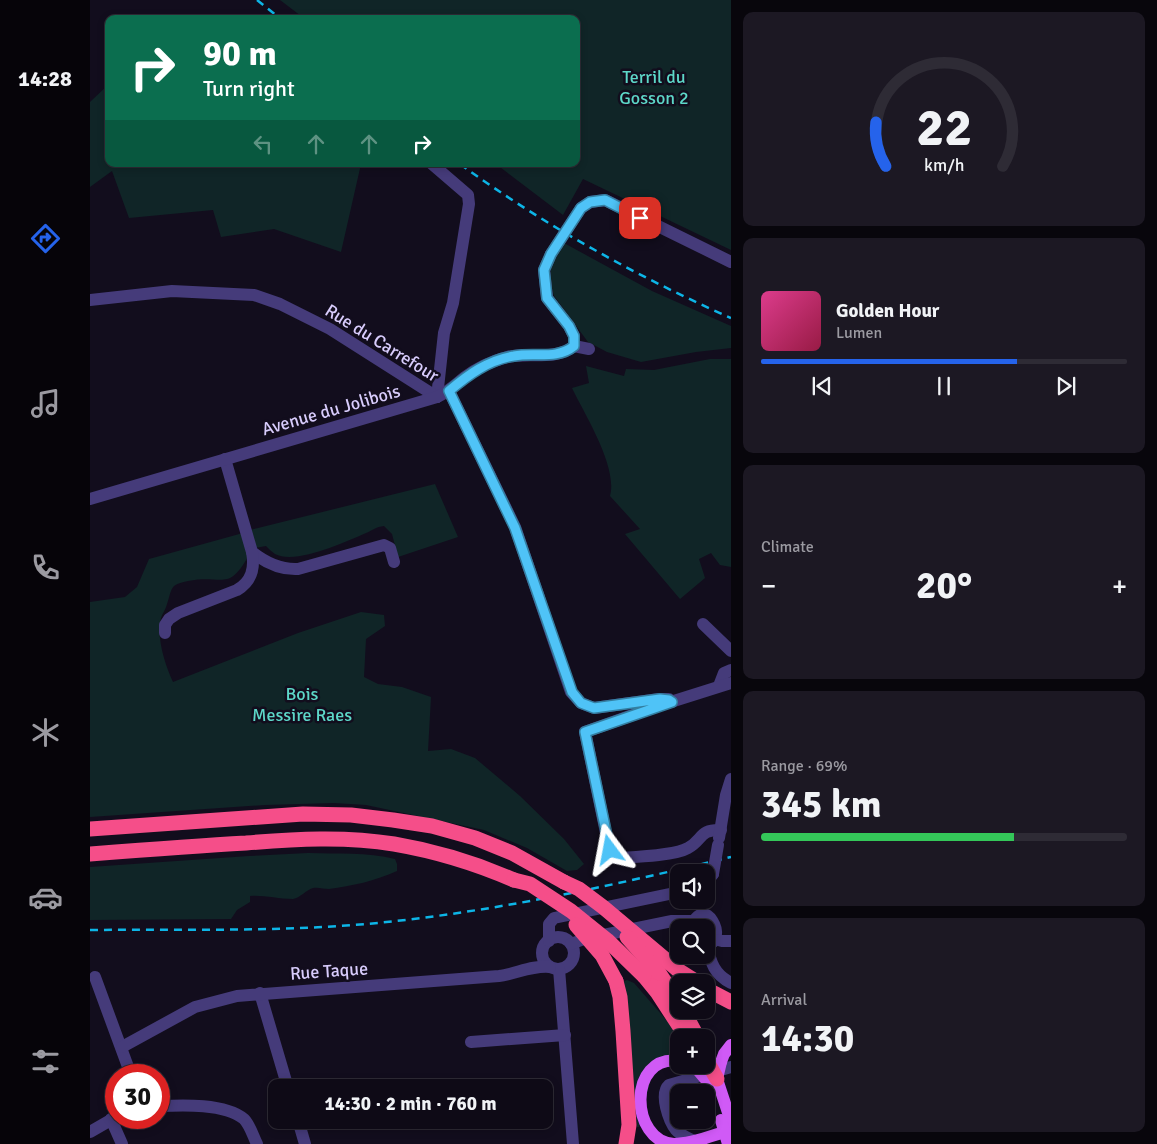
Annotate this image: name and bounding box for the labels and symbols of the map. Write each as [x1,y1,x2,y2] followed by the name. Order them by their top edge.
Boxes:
[619,66,689,109] park label: Terril du Gosson 2
[619,197,661,239] pin
[321,299,443,387] street label: Rue du Carrefour
[259,380,403,440] street label: Avenue du Jolibois
[252,683,352,726] park label: Bois Messire Raes
[583,823,635,875] position arrow
[289,957,369,985] street label: Rue Taque
[105,1064,170,1129] speed limit sign: 30

